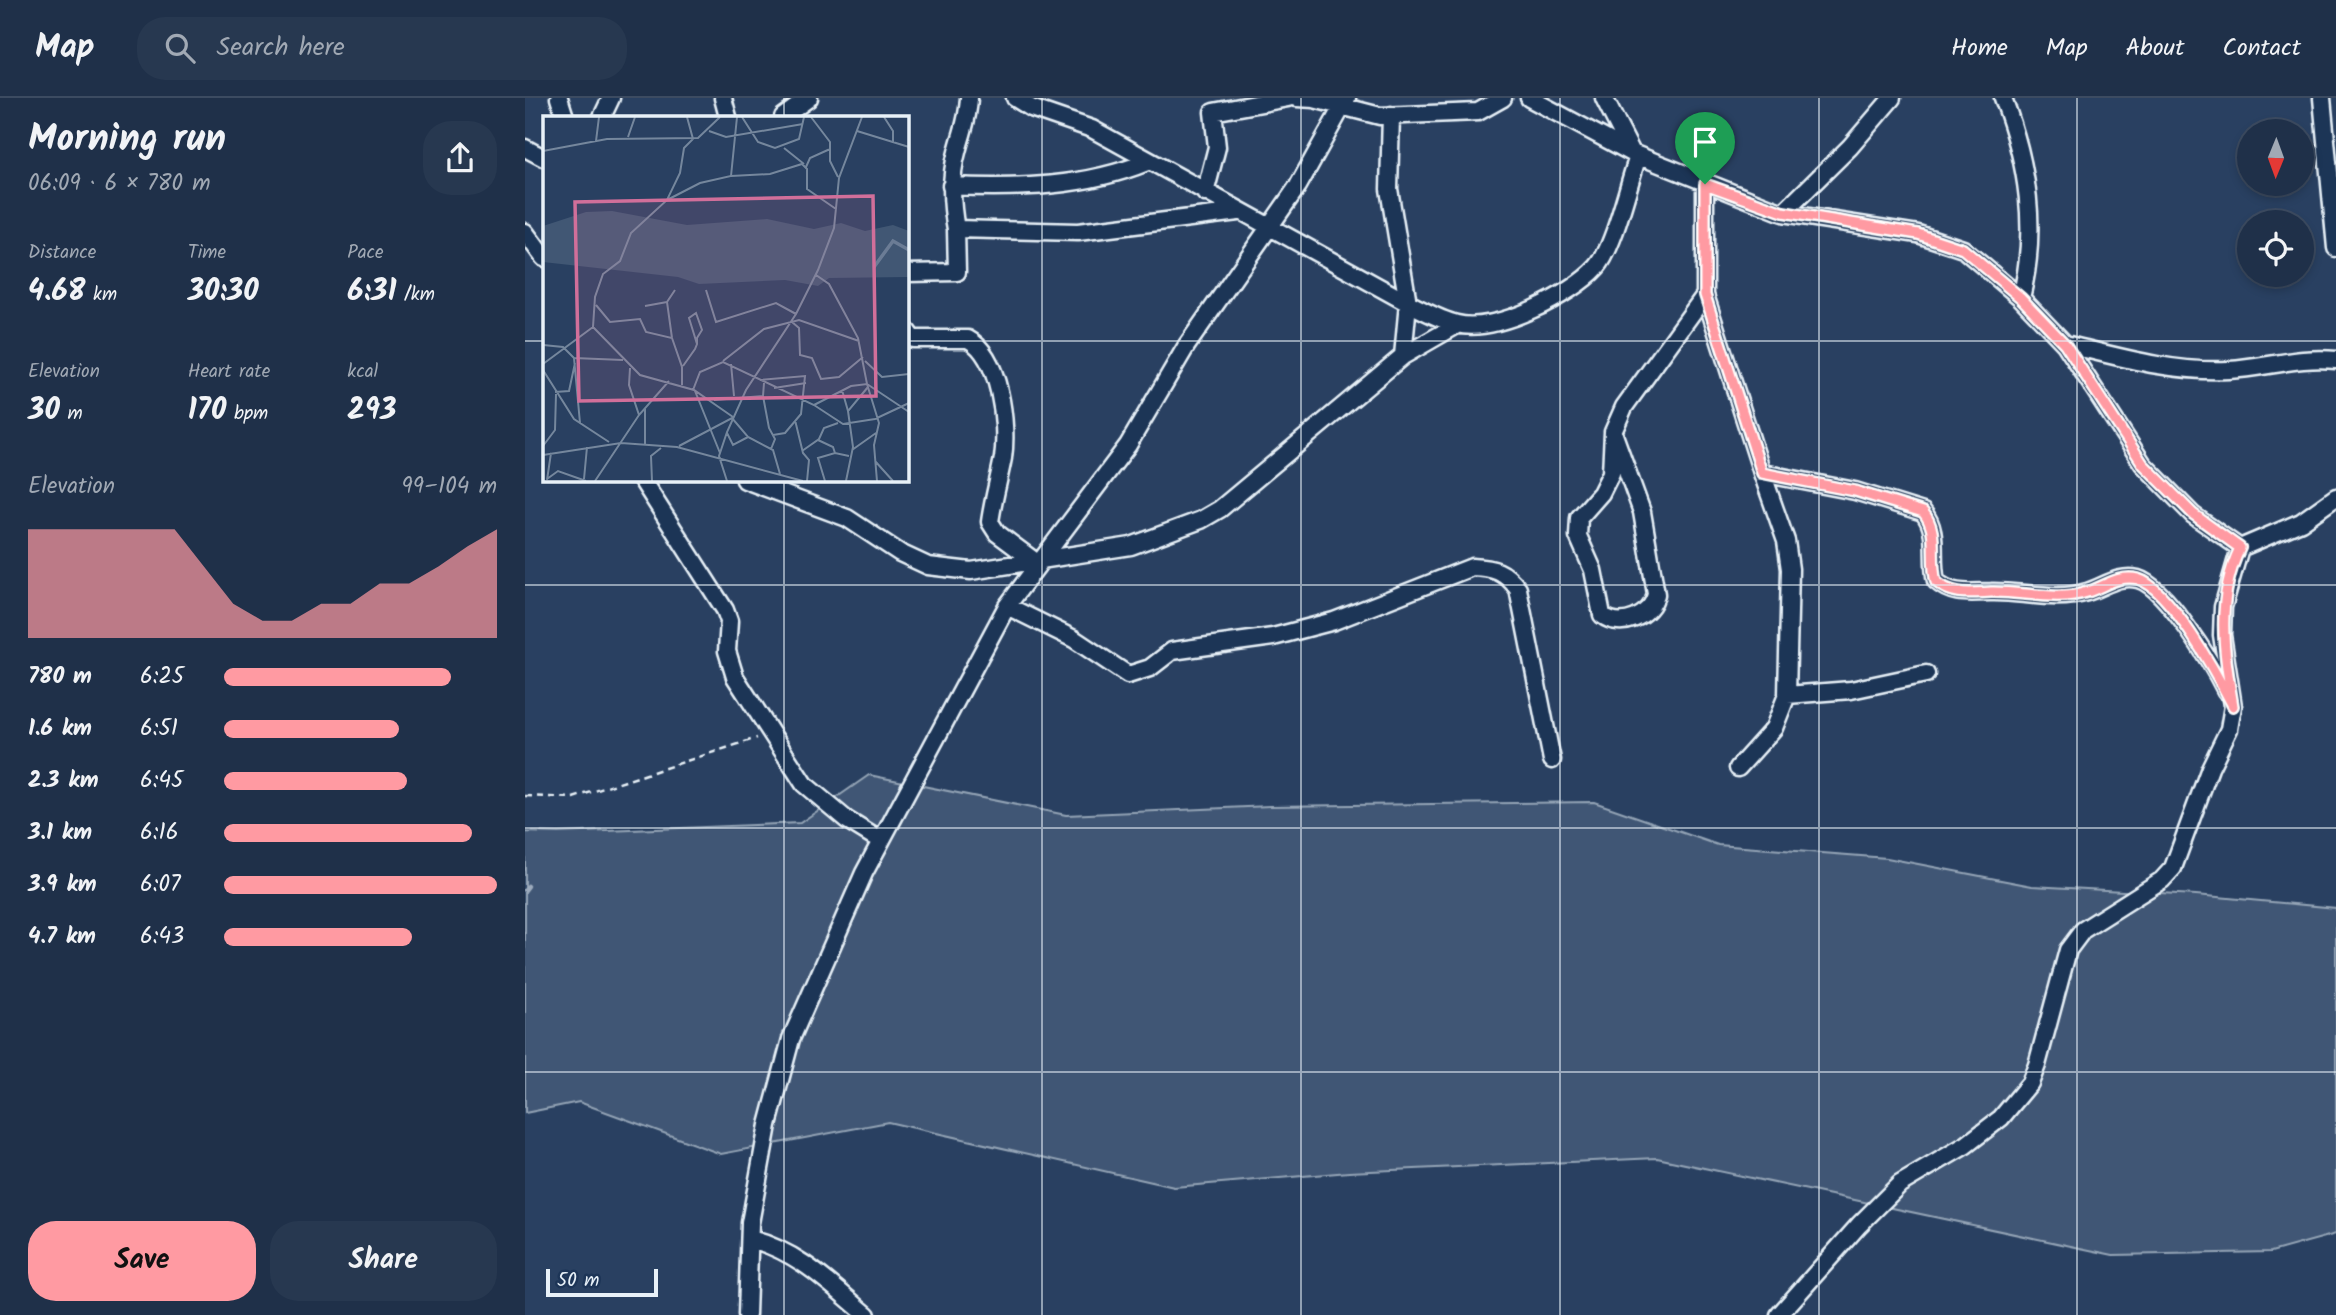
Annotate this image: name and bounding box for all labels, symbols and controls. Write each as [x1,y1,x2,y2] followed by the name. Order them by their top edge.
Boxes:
[137,17,627,80] search box
[35,22,95,75] text: Map
[217,27,345,69] text: Search here
[161,29,199,67] icon: search
[1951,29,2008,68] text: Home
[2046,29,2088,68] text: Map
[2126,29,2184,68] text: About
[2222,29,2301,68] text: Contact
[28,110,226,170] text: Morning run
[1675,112,1735,184] pin
[543,116,908,481] inset map
[2237,119,2313,196] north arrow
[2237,119,2314,287] map controls
[423,121,497,195] button: share
[1686,123,1724,161] icon: arrive
[28,166,211,202] text: 06:09 · 6 × 780 m
[2237,210,2314,287] button: locate
[28,238,96,268] text: Distance
[188,238,226,268] text: Time
[347,238,384,268] text: Pace
[28,268,85,316] text: 4.68
[188,268,259,316] text: 30:30
[347,268,396,316] text: 6:31
[85,280,117,310] text: km
[396,280,435,310] text: /km
[28,357,100,387] text: Elevation
[188,357,270,387] text: Heart rate
[347,357,378,387] text: kcal
[28,387,60,435] text: 30
[188,387,226,435] text: 170
[347,387,396,435] text: 293
[60,399,83,429] text: m
[226,399,268,429] text: bpm
[28,469,115,505] text: Elevation
[402,469,497,505] text: 99–104 m
[28,659,92,695] text: 780 m
[140,659,184,695] text: 6:25
[28,711,92,747] text: 1.6 km
[140,711,178,747] text: 6:51
[28,763,98,799] text: 2.3 km
[140,763,183,799] text: 6:45
[28,815,92,851] text: 3.1 km
[140,815,178,851] text: 6:16
[28,867,97,903] text: 3.9 km
[140,867,181,903] text: 6:07
[28,919,96,955] text: 4.7 km
[140,919,184,955] text: 6:43
[28,1221,256,1301] button: Save
[270,1221,497,1301] button: Share
[546,1266,658,1298] scale bar
[557,1266,599,1296] text: 50 m

